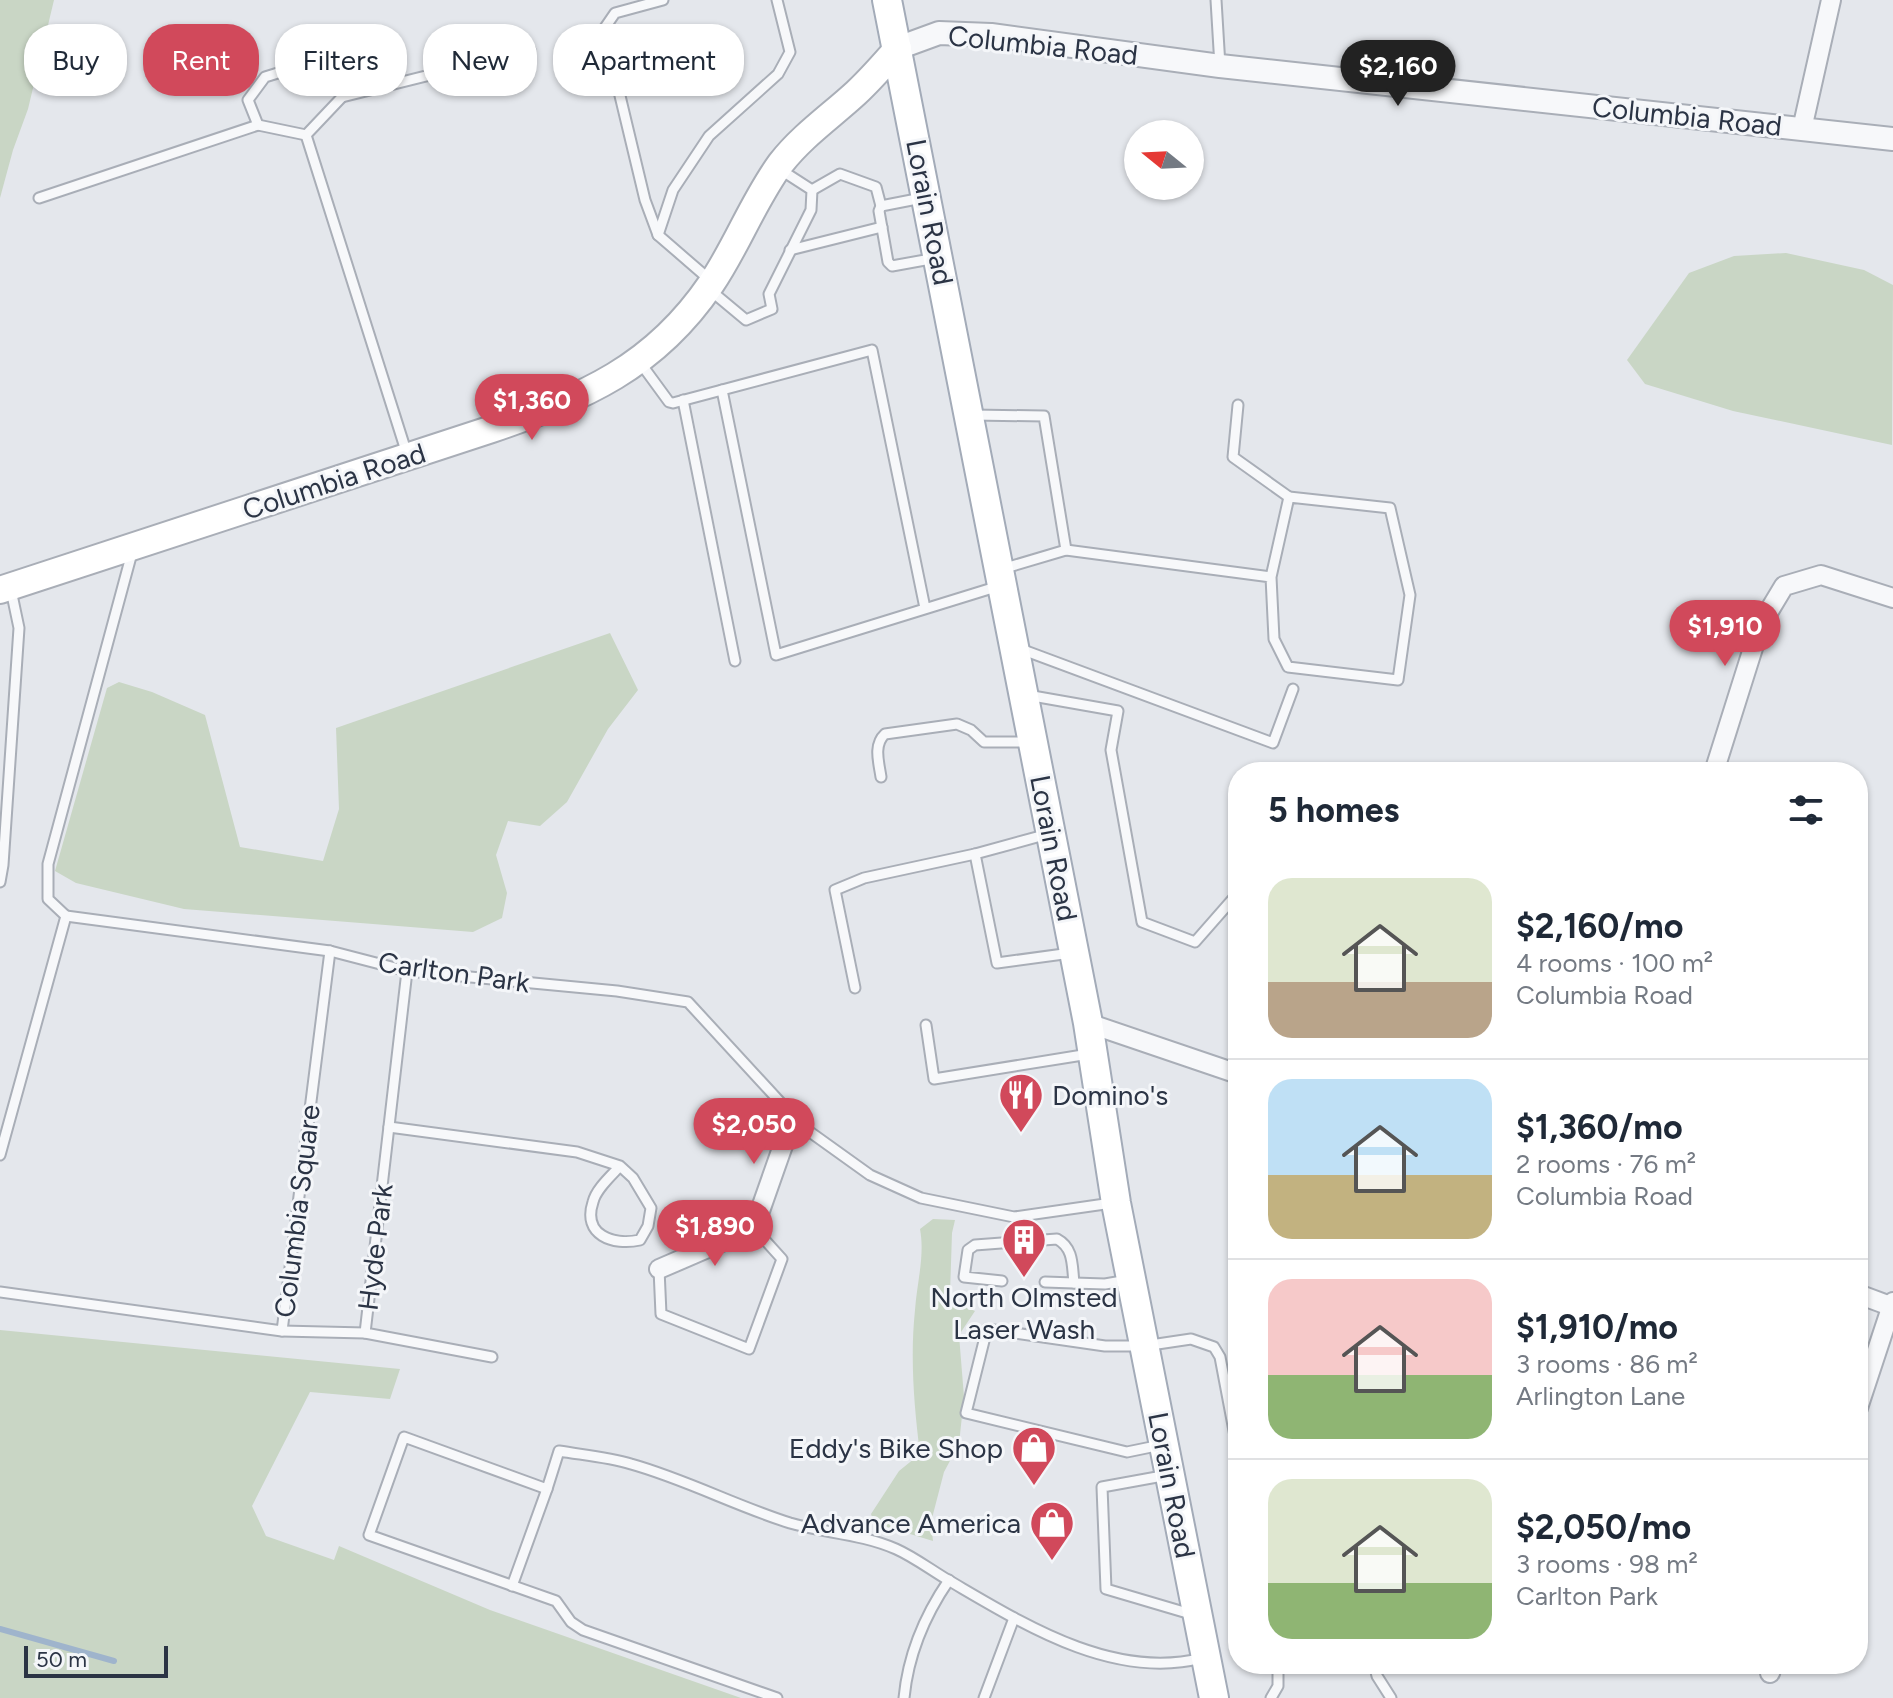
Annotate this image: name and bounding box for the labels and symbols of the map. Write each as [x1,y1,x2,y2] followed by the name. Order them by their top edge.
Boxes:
[946,18,1140,72] street label: Columbia Road
[1333,40,1463,108] pin: $2,160
[1590,89,1784,143] street label: Columbia Road
[1124,120,1204,200] north arrow
[899,136,961,288] street label: Lorain Road
[467,374,597,442] pin: $1,360
[238,435,430,527] street label: Columbia Road
[1660,600,1790,668] pin: $1,910
[1023,772,1085,924] street label: Lorain Road
[376,945,532,1000] street label: Carlton Park
[997,1071,1045,1134] restaurant icon: Domino's
[1052,1078,1168,1112] place label: Domino's
[689,1098,819,1166] pin: $2,050
[267,1103,327,1319] street label: Columbia Square
[350,1181,400,1312] street label: Hyde Park
[650,1200,780,1268] pin: $1,890
[1000,1216,1048,1279] building icon: North Olmsted Laser Wash
[930,1280,1118,1346] place label: North Olmsted Laser Wash
[1141,1409,1203,1561] street label: Lorain Road
[1010,1424,1058,1487] shop icon: Eddy's Bike Shop
[789,1431,1003,1465] place label: Eddy's Bike Shop
[1028,1499,1076,1562] shop icon: Advance America
[801,1506,1021,1540] place label: Advance America
[24,1642,168,1678] scale bar

